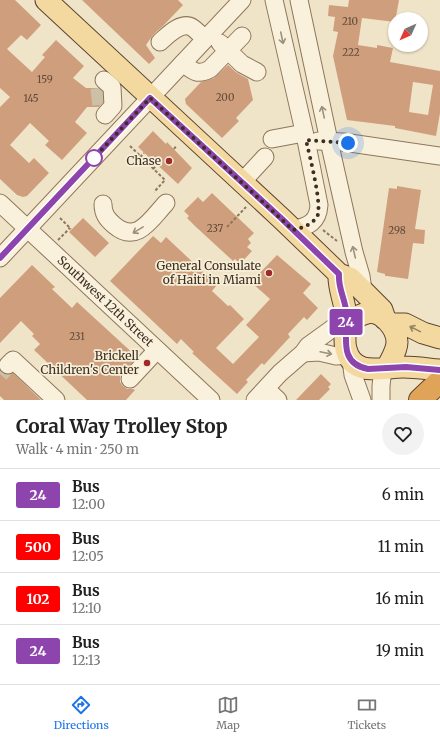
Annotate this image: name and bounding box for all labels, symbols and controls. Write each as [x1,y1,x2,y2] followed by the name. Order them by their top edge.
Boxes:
[388,12,428,52] north arrow
[388,12,428,52] map controls
[342,15,358,28] house number: 210
[279,31,287,44] one-way arrow
[342,46,360,59] house number: 222
[37,73,53,86] house number: 159
[216,91,234,104] house number: 200
[23,92,39,105] house number: 145
[319,106,327,119] one-way arrow
[338,133,358,153] your location
[85,149,103,167] unlabelled marker
[127,153,161,168] place label: Chase
[164,156,174,166] marker: Chase
[207,222,224,235] house number: 237
[388,224,406,237] house number: 298
[132,227,144,235] one-way arrow
[350,246,358,259] one-way arrow
[54,252,157,350] street label: Southwest 12th Street
[156,258,261,287] place label: General Consulate of Haiti in Miami
[264,268,274,278] marker: General Consulate of Haiti in Miami
[328,309,364,335] line badge: 24
[338,313,354,331] text: 24
[410,325,422,332] one-way arrow
[69,330,85,343] house number: 231
[40,348,140,377] place label: Brickell Children's Center
[319,350,332,358] one-way arrow
[142,358,152,368] marker: Brickell Children's Center
[382,413,424,455] button: heart
[16,414,228,438] text: Coral Way Trolley Stop
[16,441,139,458] text: Walk · 4 min · 250 m
[72,477,100,496] text: Bus
[382,485,424,504] text: 6 min
[30,486,46,504] text: 24
[72,496,105,513] text: 12:00
[72,529,100,548] text: Bus
[378,537,424,556] text: 11 min
[25,538,51,556] text: 500
[72,548,104,565] text: 12:05
[72,581,100,600] text: Bus
[376,589,424,608] text: 16 min
[27,590,50,608] text: 102
[72,600,102,617] text: 12:10
[72,633,100,652] text: Bus
[376,641,424,660] text: 19 min
[30,642,46,660] text: 24
[72,652,101,669] text: 12:13
[54,694,109,732] tab: Directions
[216,694,240,732] tab: Map
[347,694,386,732] tab: Tickets

